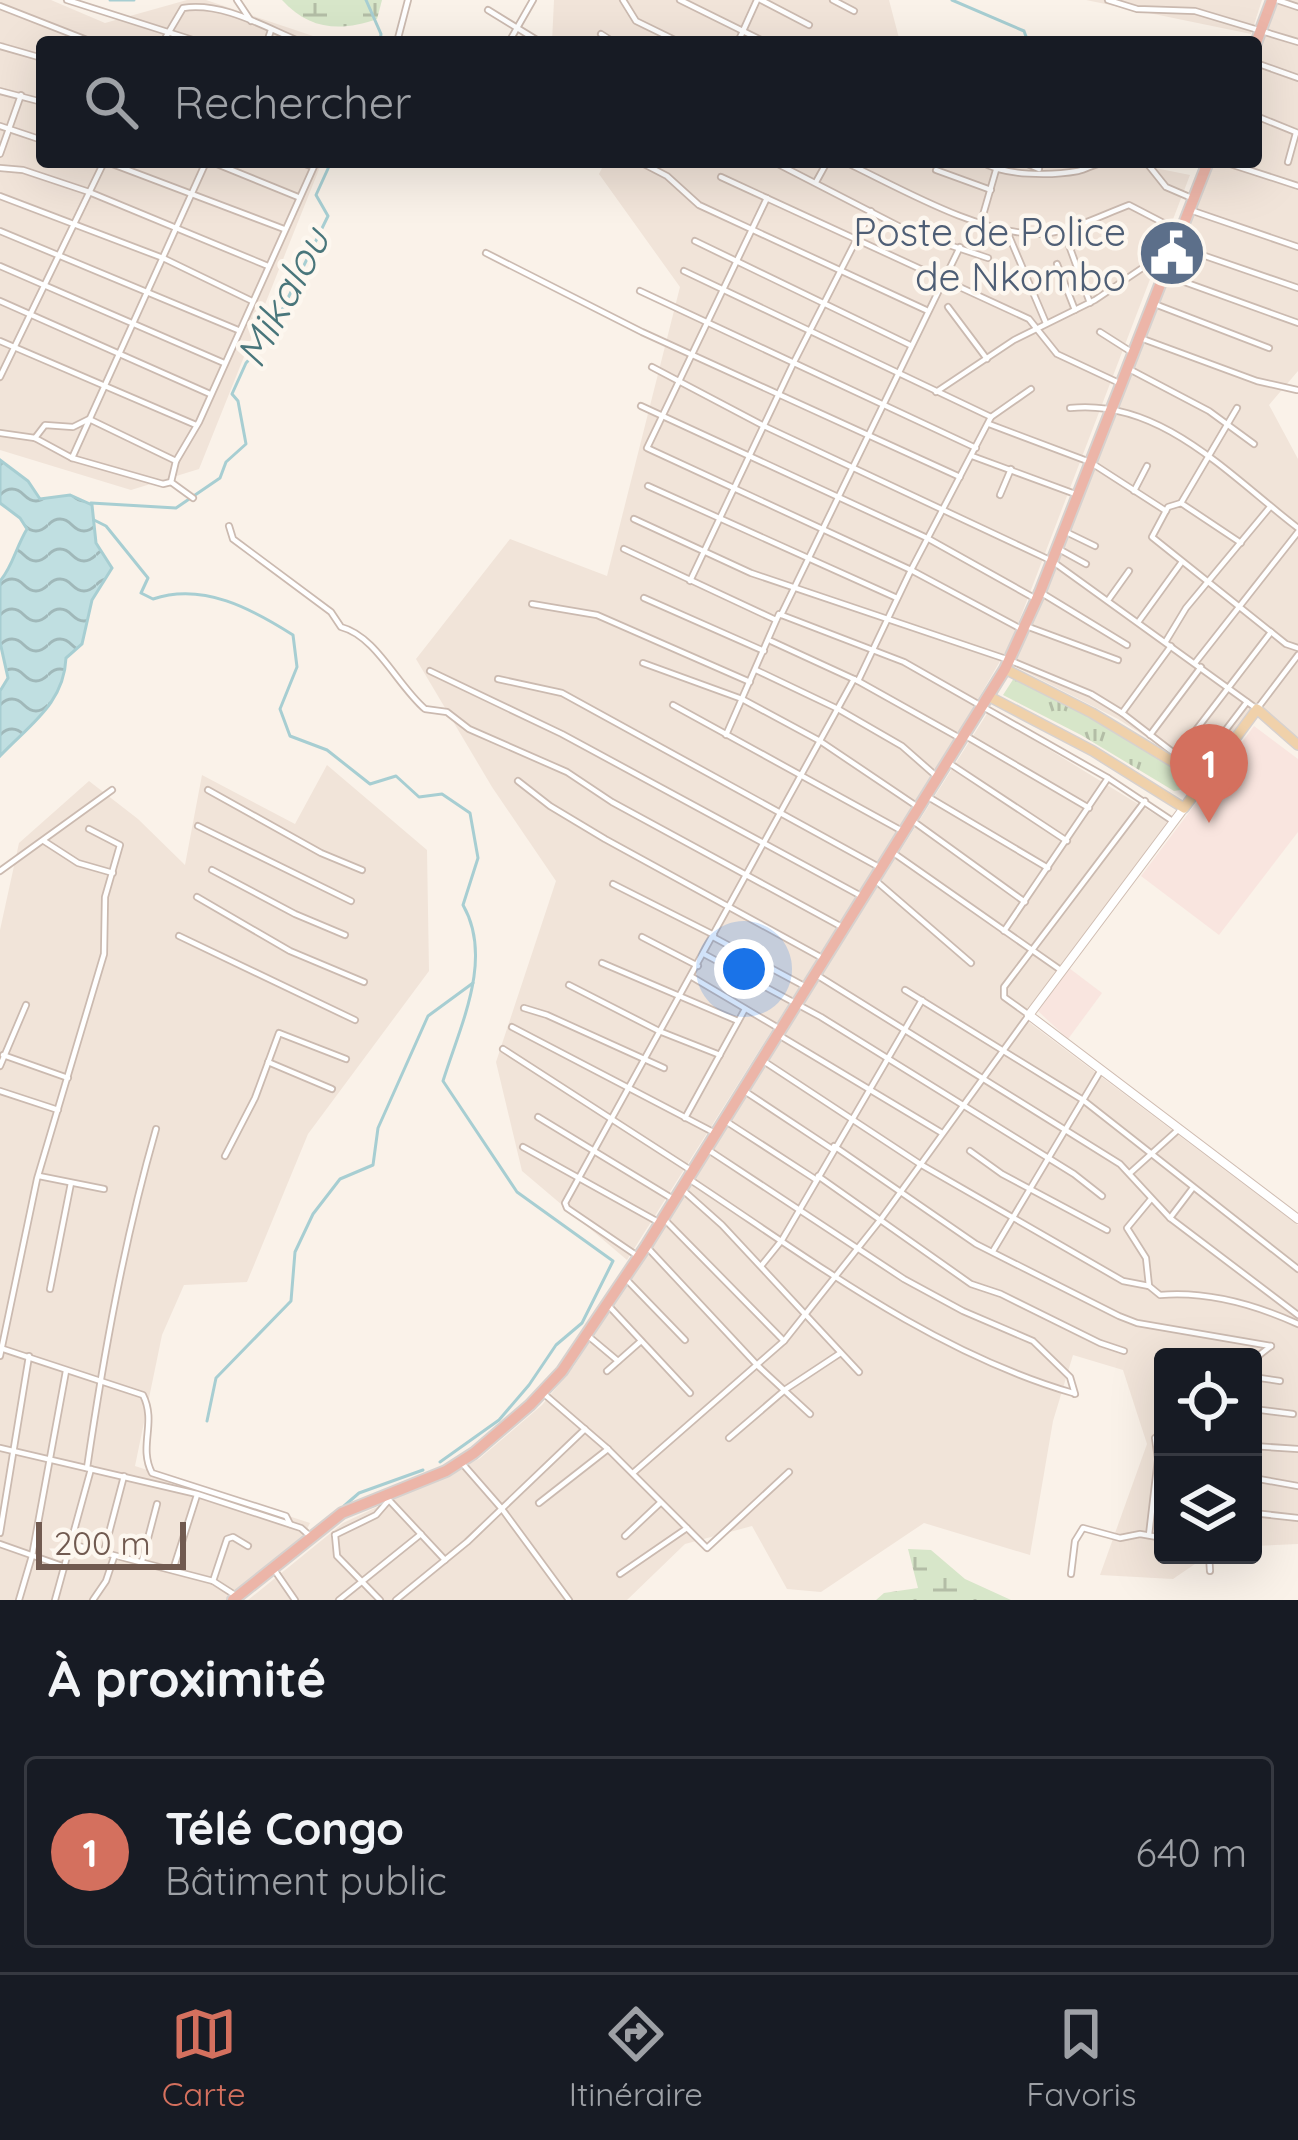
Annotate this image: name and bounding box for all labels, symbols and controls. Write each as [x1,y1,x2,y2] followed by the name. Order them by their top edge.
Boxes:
[36,36,1262,168] search box
[78,69,144,135] icon: search
[174,74,412,130] text: Rechercher
[853,207,1126,301] place label: Poste de Police de Nkombo
[223,216,342,376] water label: Mikalou
[1137,218,1207,288] public building icon: Poste de Police de Nkombo
[1170,724,1248,823] pin: 1
[714,939,774,999] your location
[1154,1348,1262,1564] map controls
[1154,1348,1262,1456] button: locate
[1154,1456,1262,1564] button: layers
[36,1516,186,1569] scale bar
[54,1522,151,1563] text: 200 m
[48,1646,326,1710] text: À proximité
[165,1800,404,1856] text: Télé Congo
[82,1828,98,1877] text: 1
[1135,1828,1247,1877] text: 640 m
[165,1856,447,1905] text: Bâtiment public
[162,2001,246,2114] tab: Carte
[569,2001,703,2114] tab: Itinéraire
[1026,2001,1136,2114] tab: Favoris

